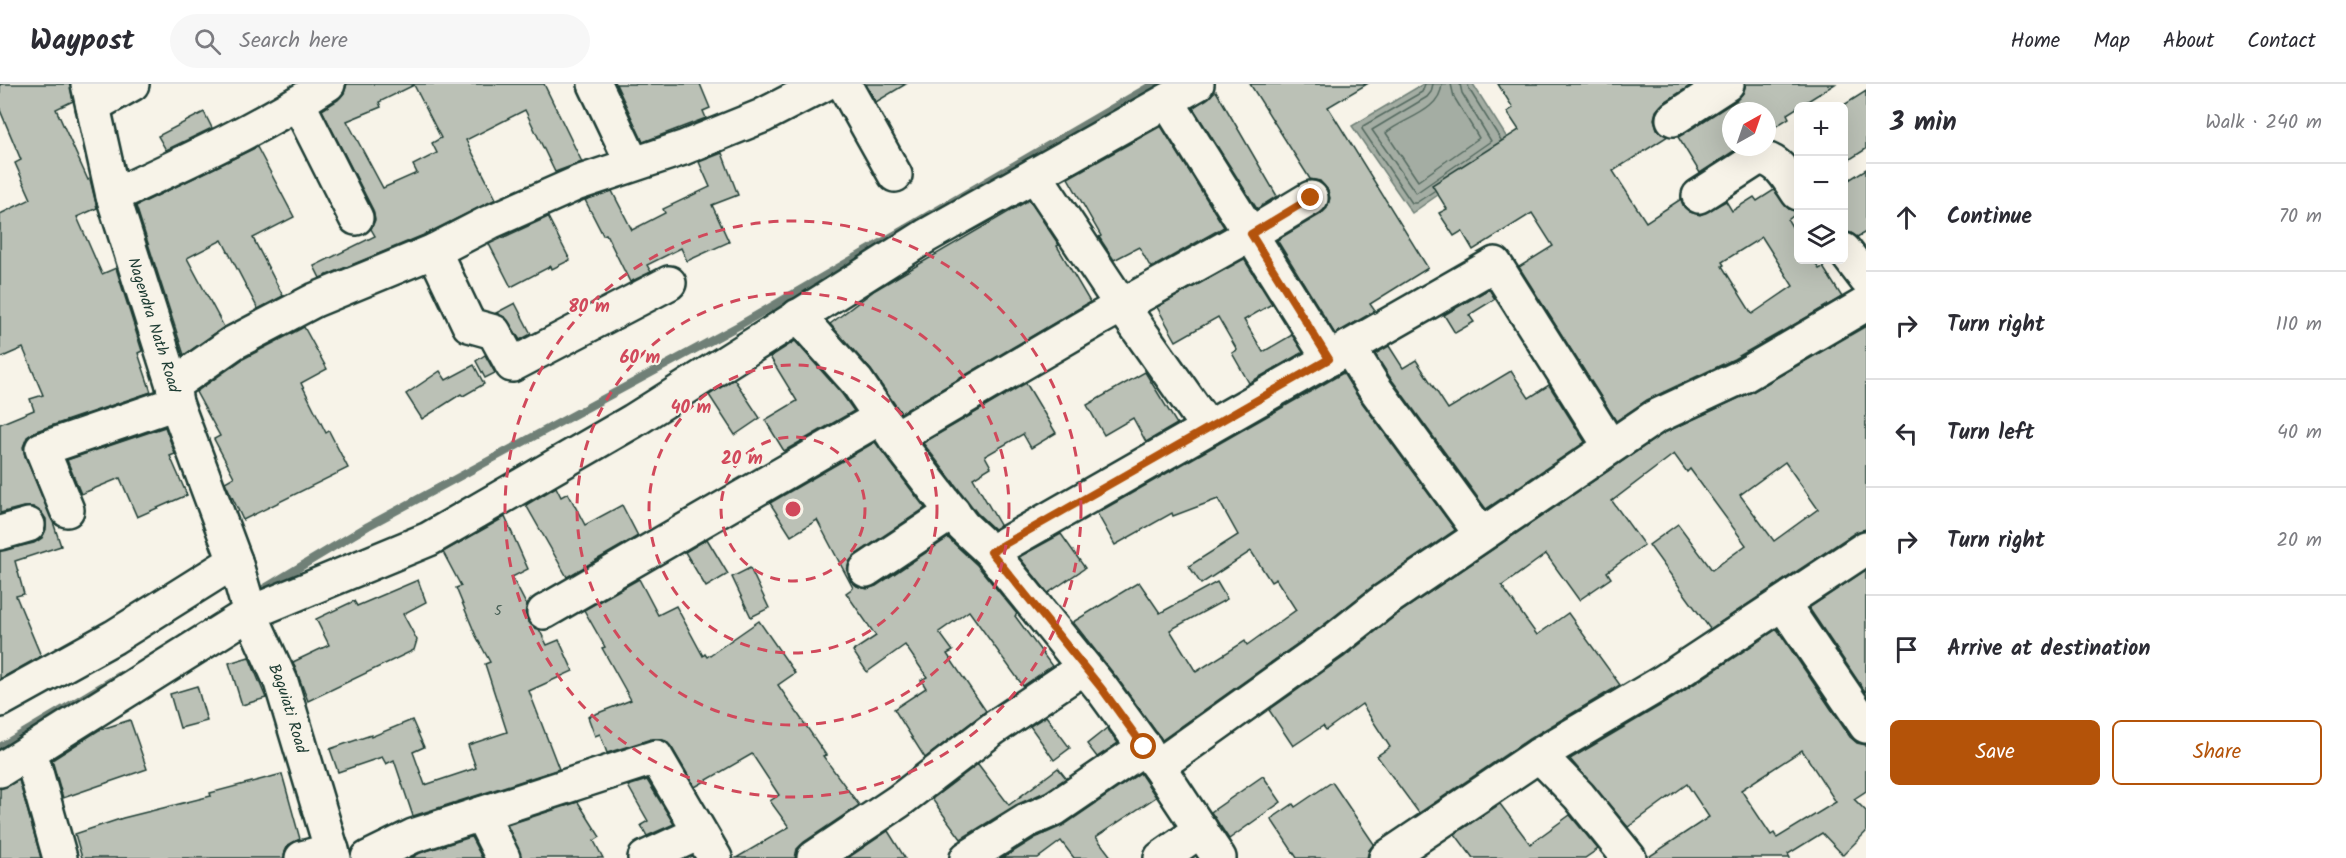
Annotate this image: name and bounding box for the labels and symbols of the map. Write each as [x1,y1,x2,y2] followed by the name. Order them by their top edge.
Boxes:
[1722,102,1776,156] north arrow
[1297,184,1323,210] route end
[121,254,187,395] street label: Nagendra Nath Road
[568,293,610,322] text: 80 m
[620,344,661,373] text: 60 m
[671,394,712,423] text: 40 m
[721,445,763,474] text: 20 m
[783,499,803,519] centre of rings
[494,600,503,622] house number: 5
[262,659,315,757] street label: Baguiati Road
[1130,733,1156,759] route start

